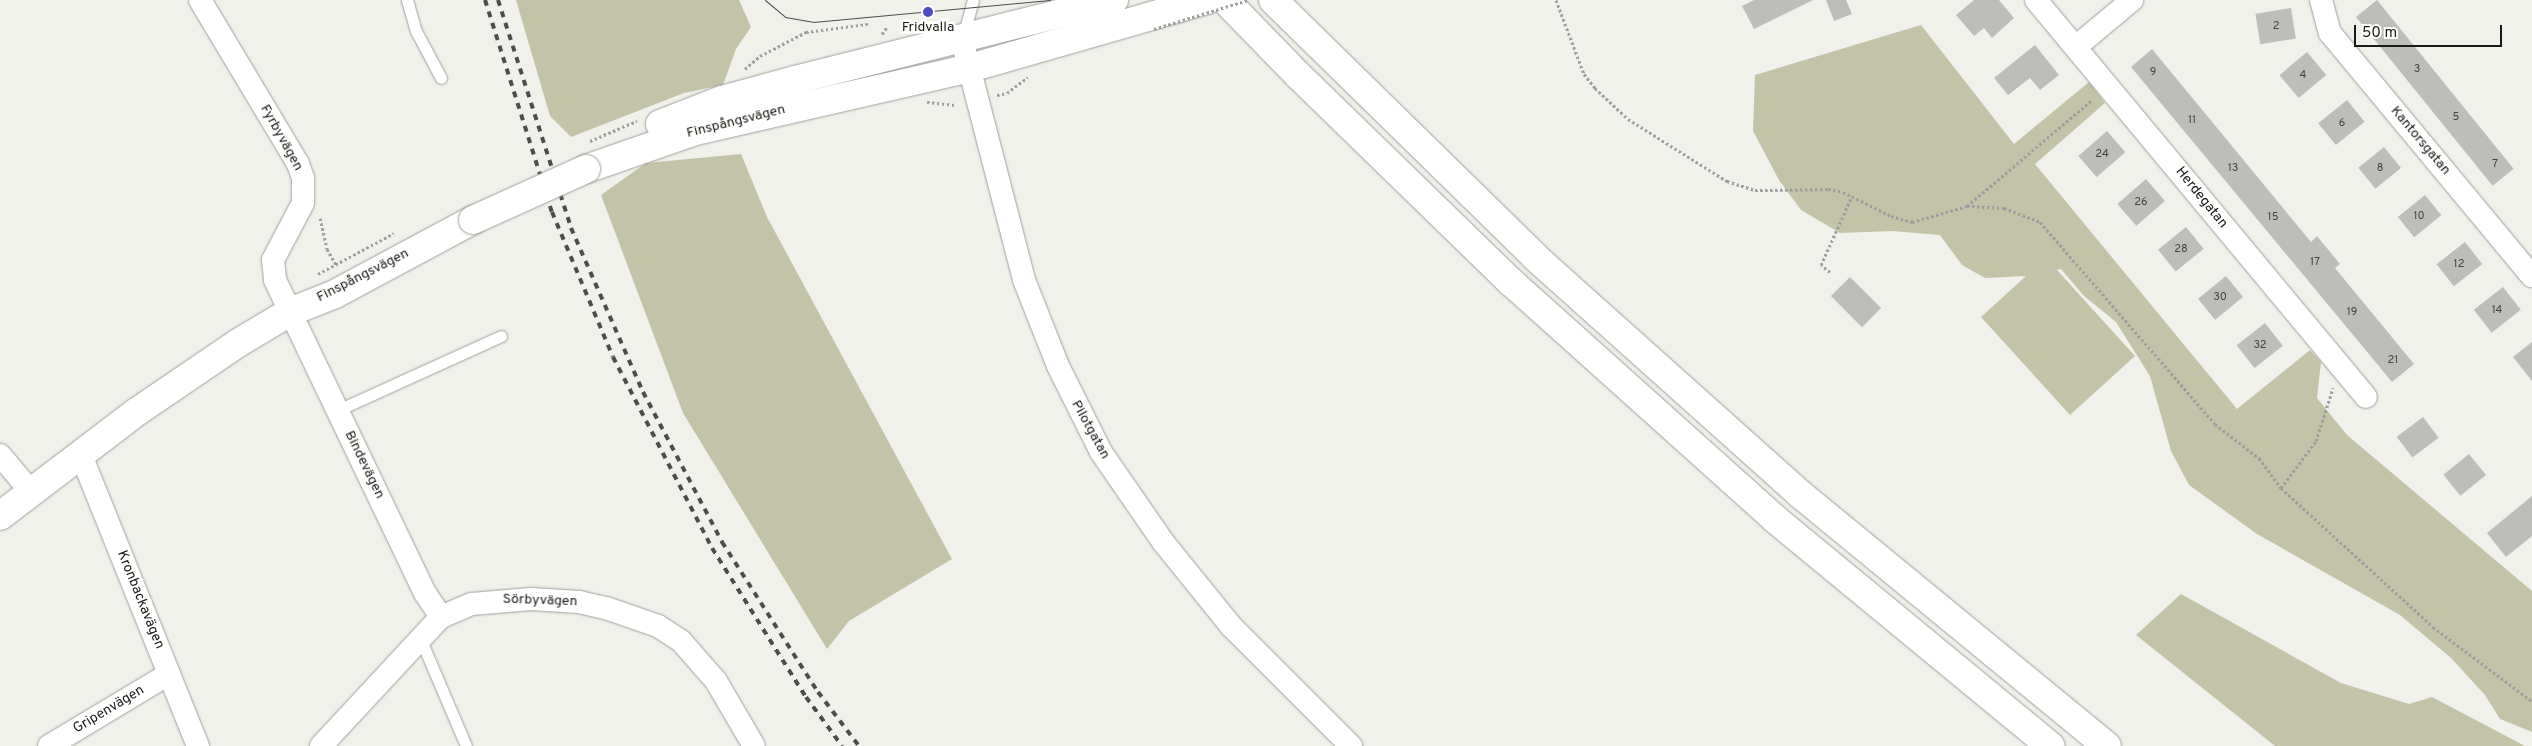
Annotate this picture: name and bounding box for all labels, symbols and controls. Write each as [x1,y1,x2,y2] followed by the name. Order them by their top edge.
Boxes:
[922,6,934,18] marker: Fridvalla
[2357,15,2504,47] scale bar
[2273,19,2279,33] house number: 2
[902,20,954,36] place label: Fridvalla
[2362,24,2397,43] text: 50 m
[2414,62,2420,76] house number: 3
[2150,65,2156,79] house number: 9
[2300,68,2306,82] house number: 4
[256,102,306,174] street label: Fyrbyvägen
[685,102,787,142] street label: Finspångsvägen
[2386,103,2454,179] street label: Kantorsgatan
[2453,110,2459,124] house number: 5
[2188,113,2196,127] house number: 11
[2339,116,2345,130] house number: 6
[2095,147,2109,161] house number: 24
[2492,157,2498,171] house number: 7
[2228,161,2238,175] house number: 13
[2377,161,2383,175] house number: 8
[2171,164,2231,232] street label: Herdegatan
[2134,195,2148,209] house number: 26
[2413,209,2425,223] house number: 10
[2268,210,2278,224] house number: 15
[2174,242,2188,256] house number: 28
[314,246,412,306] street label: Finspångsvägen
[2310,255,2320,269] house number: 17
[2454,257,2464,271] house number: 12
[2213,290,2227,304] house number: 30
[2492,303,2502,317] house number: 14
[2347,305,2357,319] house number: 19
[2253,338,2267,352] house number: 32
[2388,353,2398,367] house number: 21
[1067,398,1113,462] street label: Pilotgatan
[340,428,388,502] street label: Bindevägen
[113,548,167,652] street label: Kronbackavägen
[502,591,578,611] street label: Sörbyvägen
[70,682,148,738] street label: Gripenvägen

